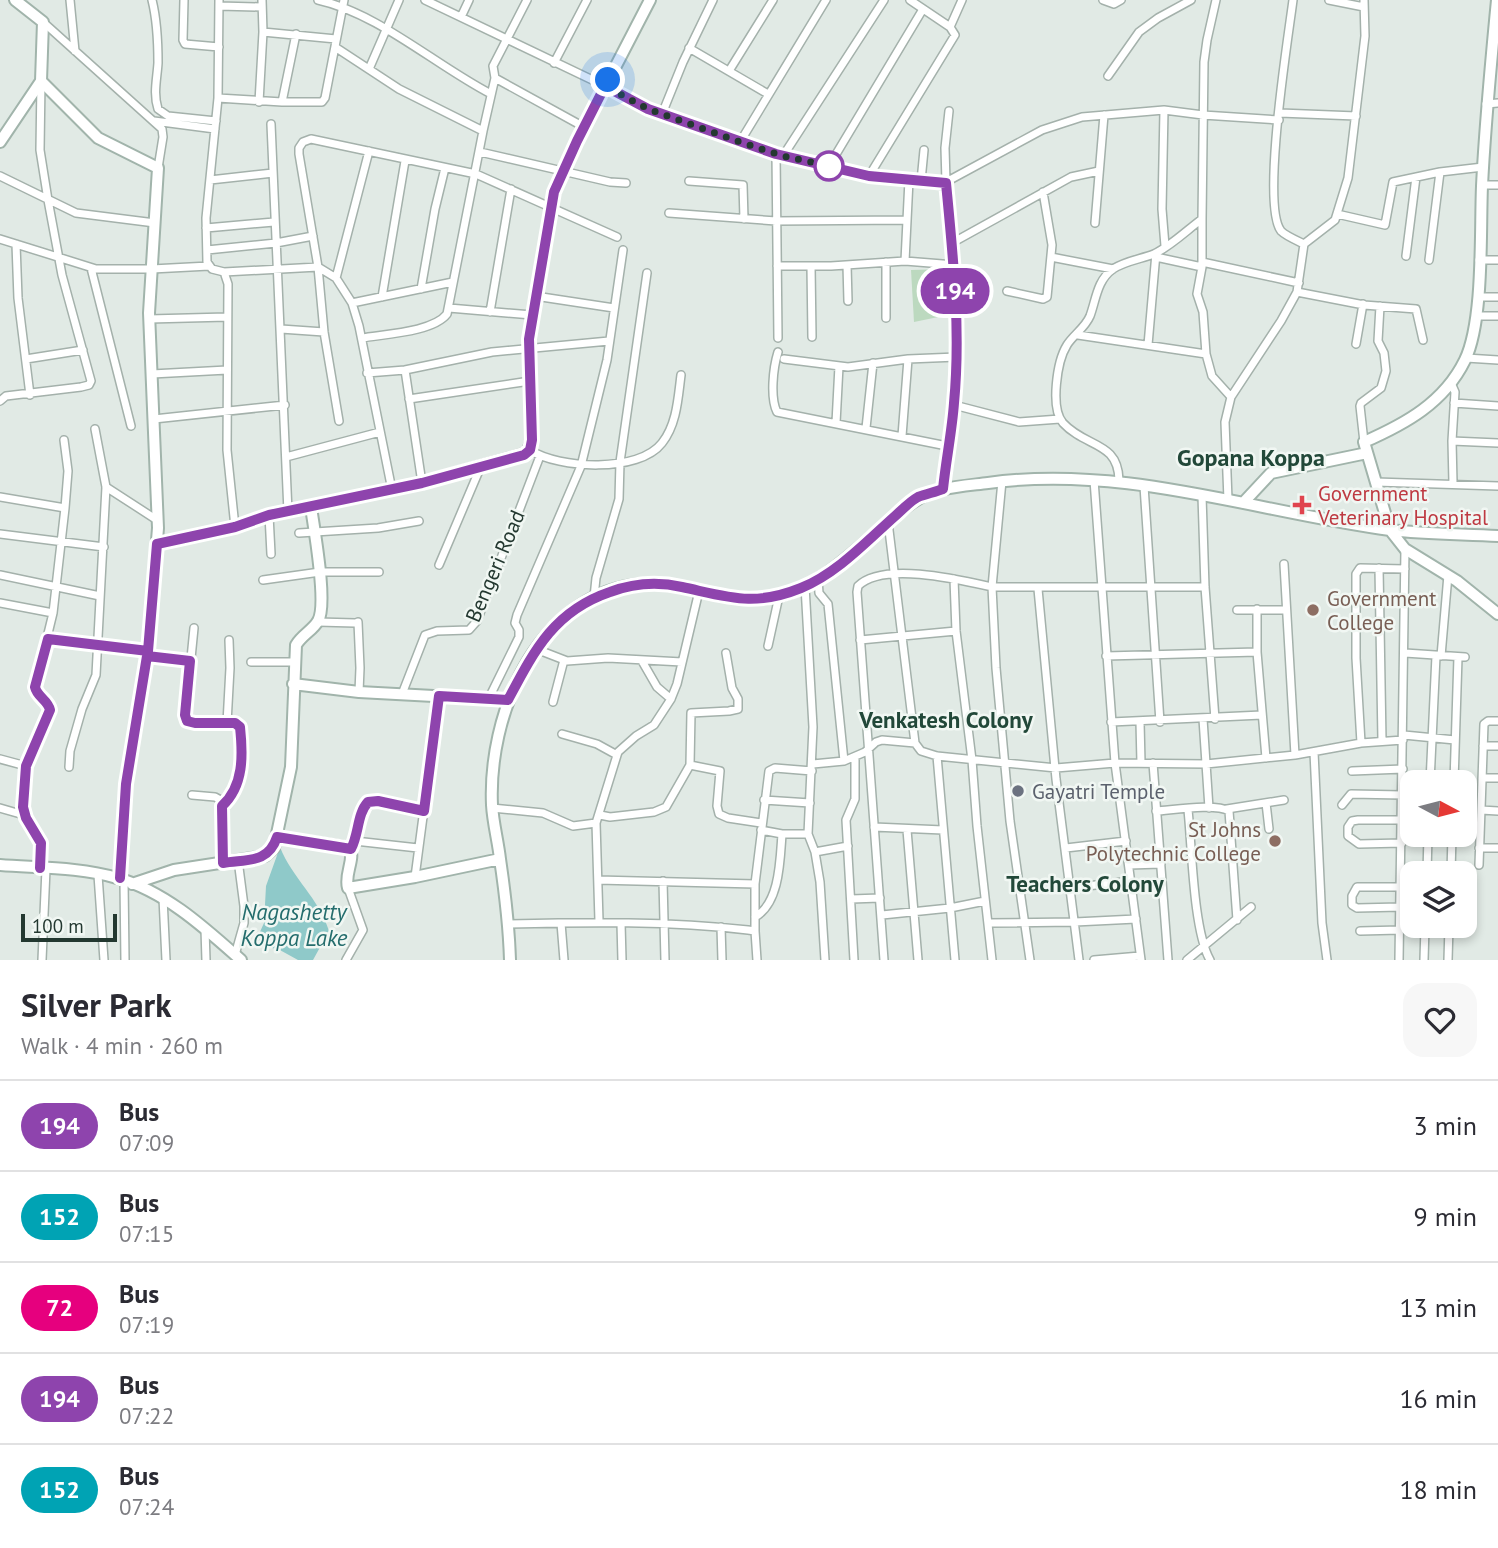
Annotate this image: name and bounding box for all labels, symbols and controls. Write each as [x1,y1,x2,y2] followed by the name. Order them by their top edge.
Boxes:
[590,62,625,97] your location
[814,151,844,181] unlabelled marker
[915,268,995,314] line badge: 194
[935,275,975,306] text: 194
[1177,442,1325,473] district label: Gopana Koppa
[1317,480,1488,531] place label: Government Veterinary Hospital
[1292,495,1312,515] marker: Government Veterinary Hospital
[459,506,531,626] street label: Bengeri Road
[1327,585,1436,636] place label: Government College
[1305,602,1321,618] marker: Government College
[858,705,1034,734] district label: Venkatesh Colony
[1400,770,1477,847] north arrow
[1400,770,1477,938] map controls
[1032,778,1165,805] place label: Gayatri Temple
[1010,783,1026,799] marker: Gayatri Temple
[1086,816,1261,867] place label: St Johns Polytechnic College
[1267,833,1283,849] marker: St Johns Polytechnic College
[1400,861,1477,938] button: layers
[1006,869,1165,898] district label: Teachers Colony
[241,897,349,952] water label: Nagashetty Koppa Lake
[21,911,117,943] scale bar
[32,914,84,938] text: 100 m
[21,983,171,1026] text: Silver Park
[1403,983,1477,1057] button: heart
[21,1031,223,1060] text: Walk · 4 min · 260 m
[119,1095,159,1128] text: Bus
[1414,1109,1477,1142] text: 3 min
[39,1110,80,1141] text: 194
[119,1128,174,1157] text: 07:09
[119,1186,159,1219] text: Bus
[1414,1200,1477,1233] text: 9 min
[39,1201,80,1232] text: 152
[119,1219,174,1248] text: 07:15
[119,1277,159,1310] text: Bus
[1399,1291,1477,1324] text: 13 min
[46,1292,73,1323] text: 72
[119,1310,174,1339] text: 07:19
[119,1368,159,1401] text: Bus
[1399,1382,1477,1415] text: 16 min
[39,1383,80,1414] text: 194
[119,1401,174,1430] text: 07:22
[119,1459,159,1492] text: Bus
[1399,1473,1477,1506] text: 18 min
[39,1474,80,1505] text: 152
[119,1492,174,1521] text: 07:24

